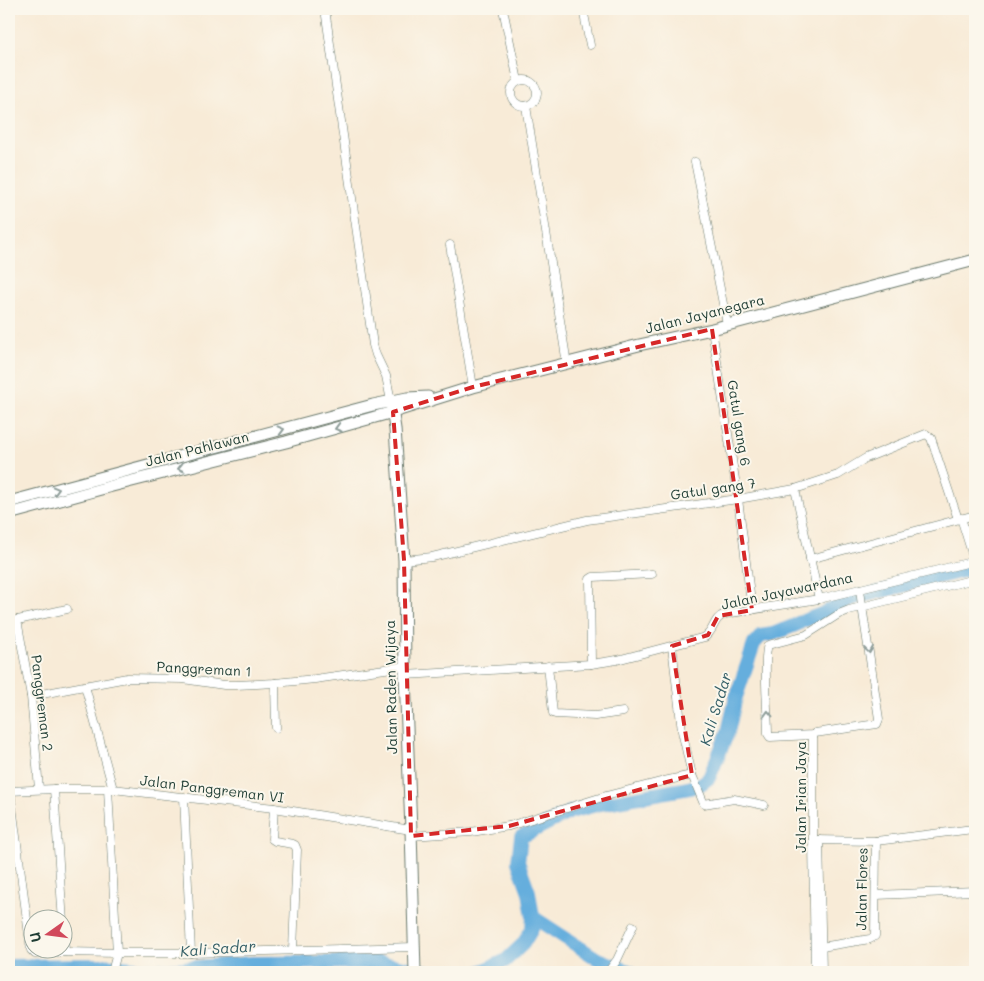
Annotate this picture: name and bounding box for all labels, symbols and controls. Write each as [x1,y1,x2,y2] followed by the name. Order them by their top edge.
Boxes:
[643,289,767,338] street label: Jalan Jayanegara
[723,379,756,467] street label: Gatul gang 6
[335,422,343,432] one-way arrow
[276,425,285,436] one-way arrow
[143,427,250,471] street label: Jalan Pahlawan
[177,463,185,473] one-way arrow
[669,473,757,504] street label: Gatul gang 7
[51,485,59,495] one-way arrow
[719,567,854,614] street label: Jalan Jayawardana
[380,620,401,754] street label: Jalan Raden Wijaya
[863,646,874,654] one-way arrow
[27,654,58,752] street label: Panggreman 2
[156,657,252,680] street label: Panggreman 1
[694,669,736,748] water label: Kali Sadar
[762,710,773,718] one-way arrow
[791,741,810,853] street label: Jalan Irian Jaya
[139,770,285,807] street label: Jalan Panggreman VI
[851,847,872,931] street label: Jalan Flores
[22,908,72,958] north arrow
[24,930,45,944] text: U
[179,935,257,961] water label: Kali Sadar

